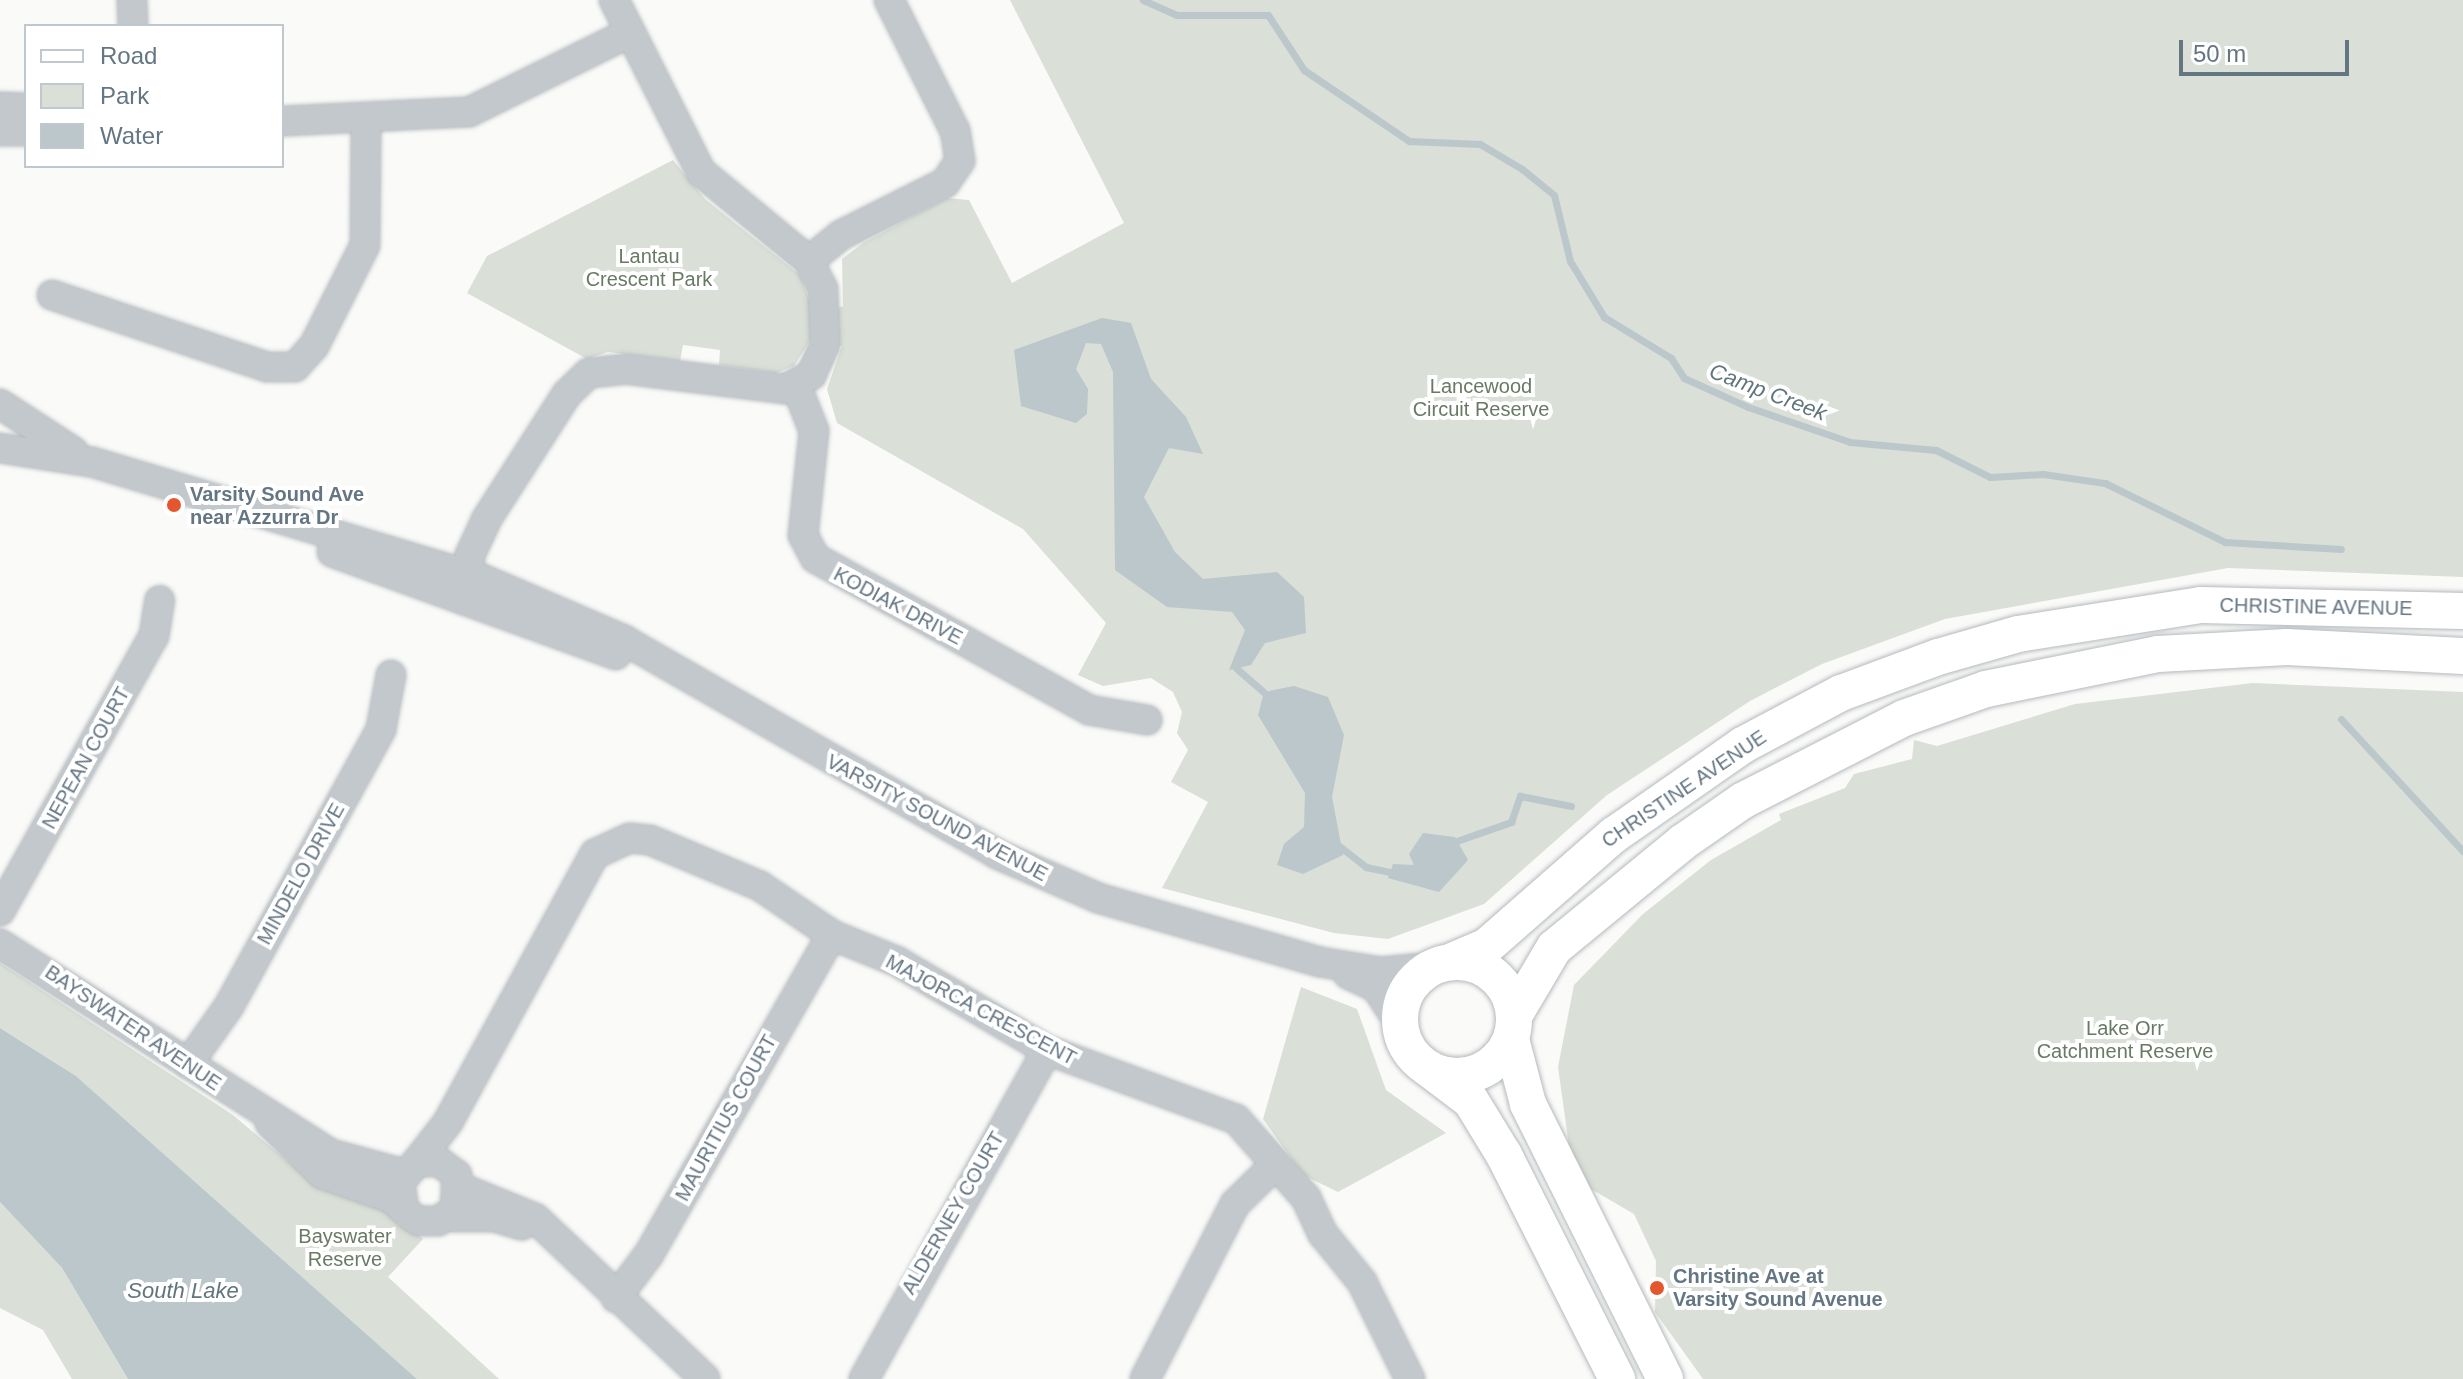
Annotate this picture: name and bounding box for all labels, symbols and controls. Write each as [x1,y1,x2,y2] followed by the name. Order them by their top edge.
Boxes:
[24,24,284,168] legend
[2183,24,2353,74] scale bar
[2193,40,2246,67] text: 50 m
[100,42,157,69] text: Road
[100,82,149,109] text: Park
[100,122,163,149] text: Water
[586,244,712,291] park label: Lantau Crescent Park
[1706,358,1830,426] water label: Camp Creek
[1413,375,1549,422] park label: Lancewood Circuit Reserve
[190,482,365,529] place label: Varsity Sound Ave near Azzurra Dr
[165,496,183,514] marker: Varsity Sound Ave near Azzurra Dr
[830,562,966,650] street label: KODIAK DRIVE
[2219,593,2413,621] street label: CHRISTINE AVENUE
[37,683,135,833] street label: NEPEAN COURT
[1597,725,1771,853] street label: CHRISTINE AVENUE
[822,749,1052,887] street label: VARSITY SOUND AVENUE
[252,799,350,949] street label: MINDELO DRIVE
[881,949,1081,1071] street label: MAJORCA CRESCENT
[40,960,226,1096] street label: BAYSWATER AVENUE
[2037,1017,2213,1064] park label: Lake Orr Catchment Reserve
[670,1031,782,1205] street label: MAURITIUS COURT
[897,1127,1009,1299] street label: ALDERNEY COURT
[298,1224,392,1271] park label: Bayswater Reserve
[1673,1264,1883,1311] place label: Christine Ave at Varsity Sound Avenue
[127,1278,239,1304] water label: South Lake
[1648,1279,1666,1297] marker: Christine Ave at Varsity Sound Avenue

